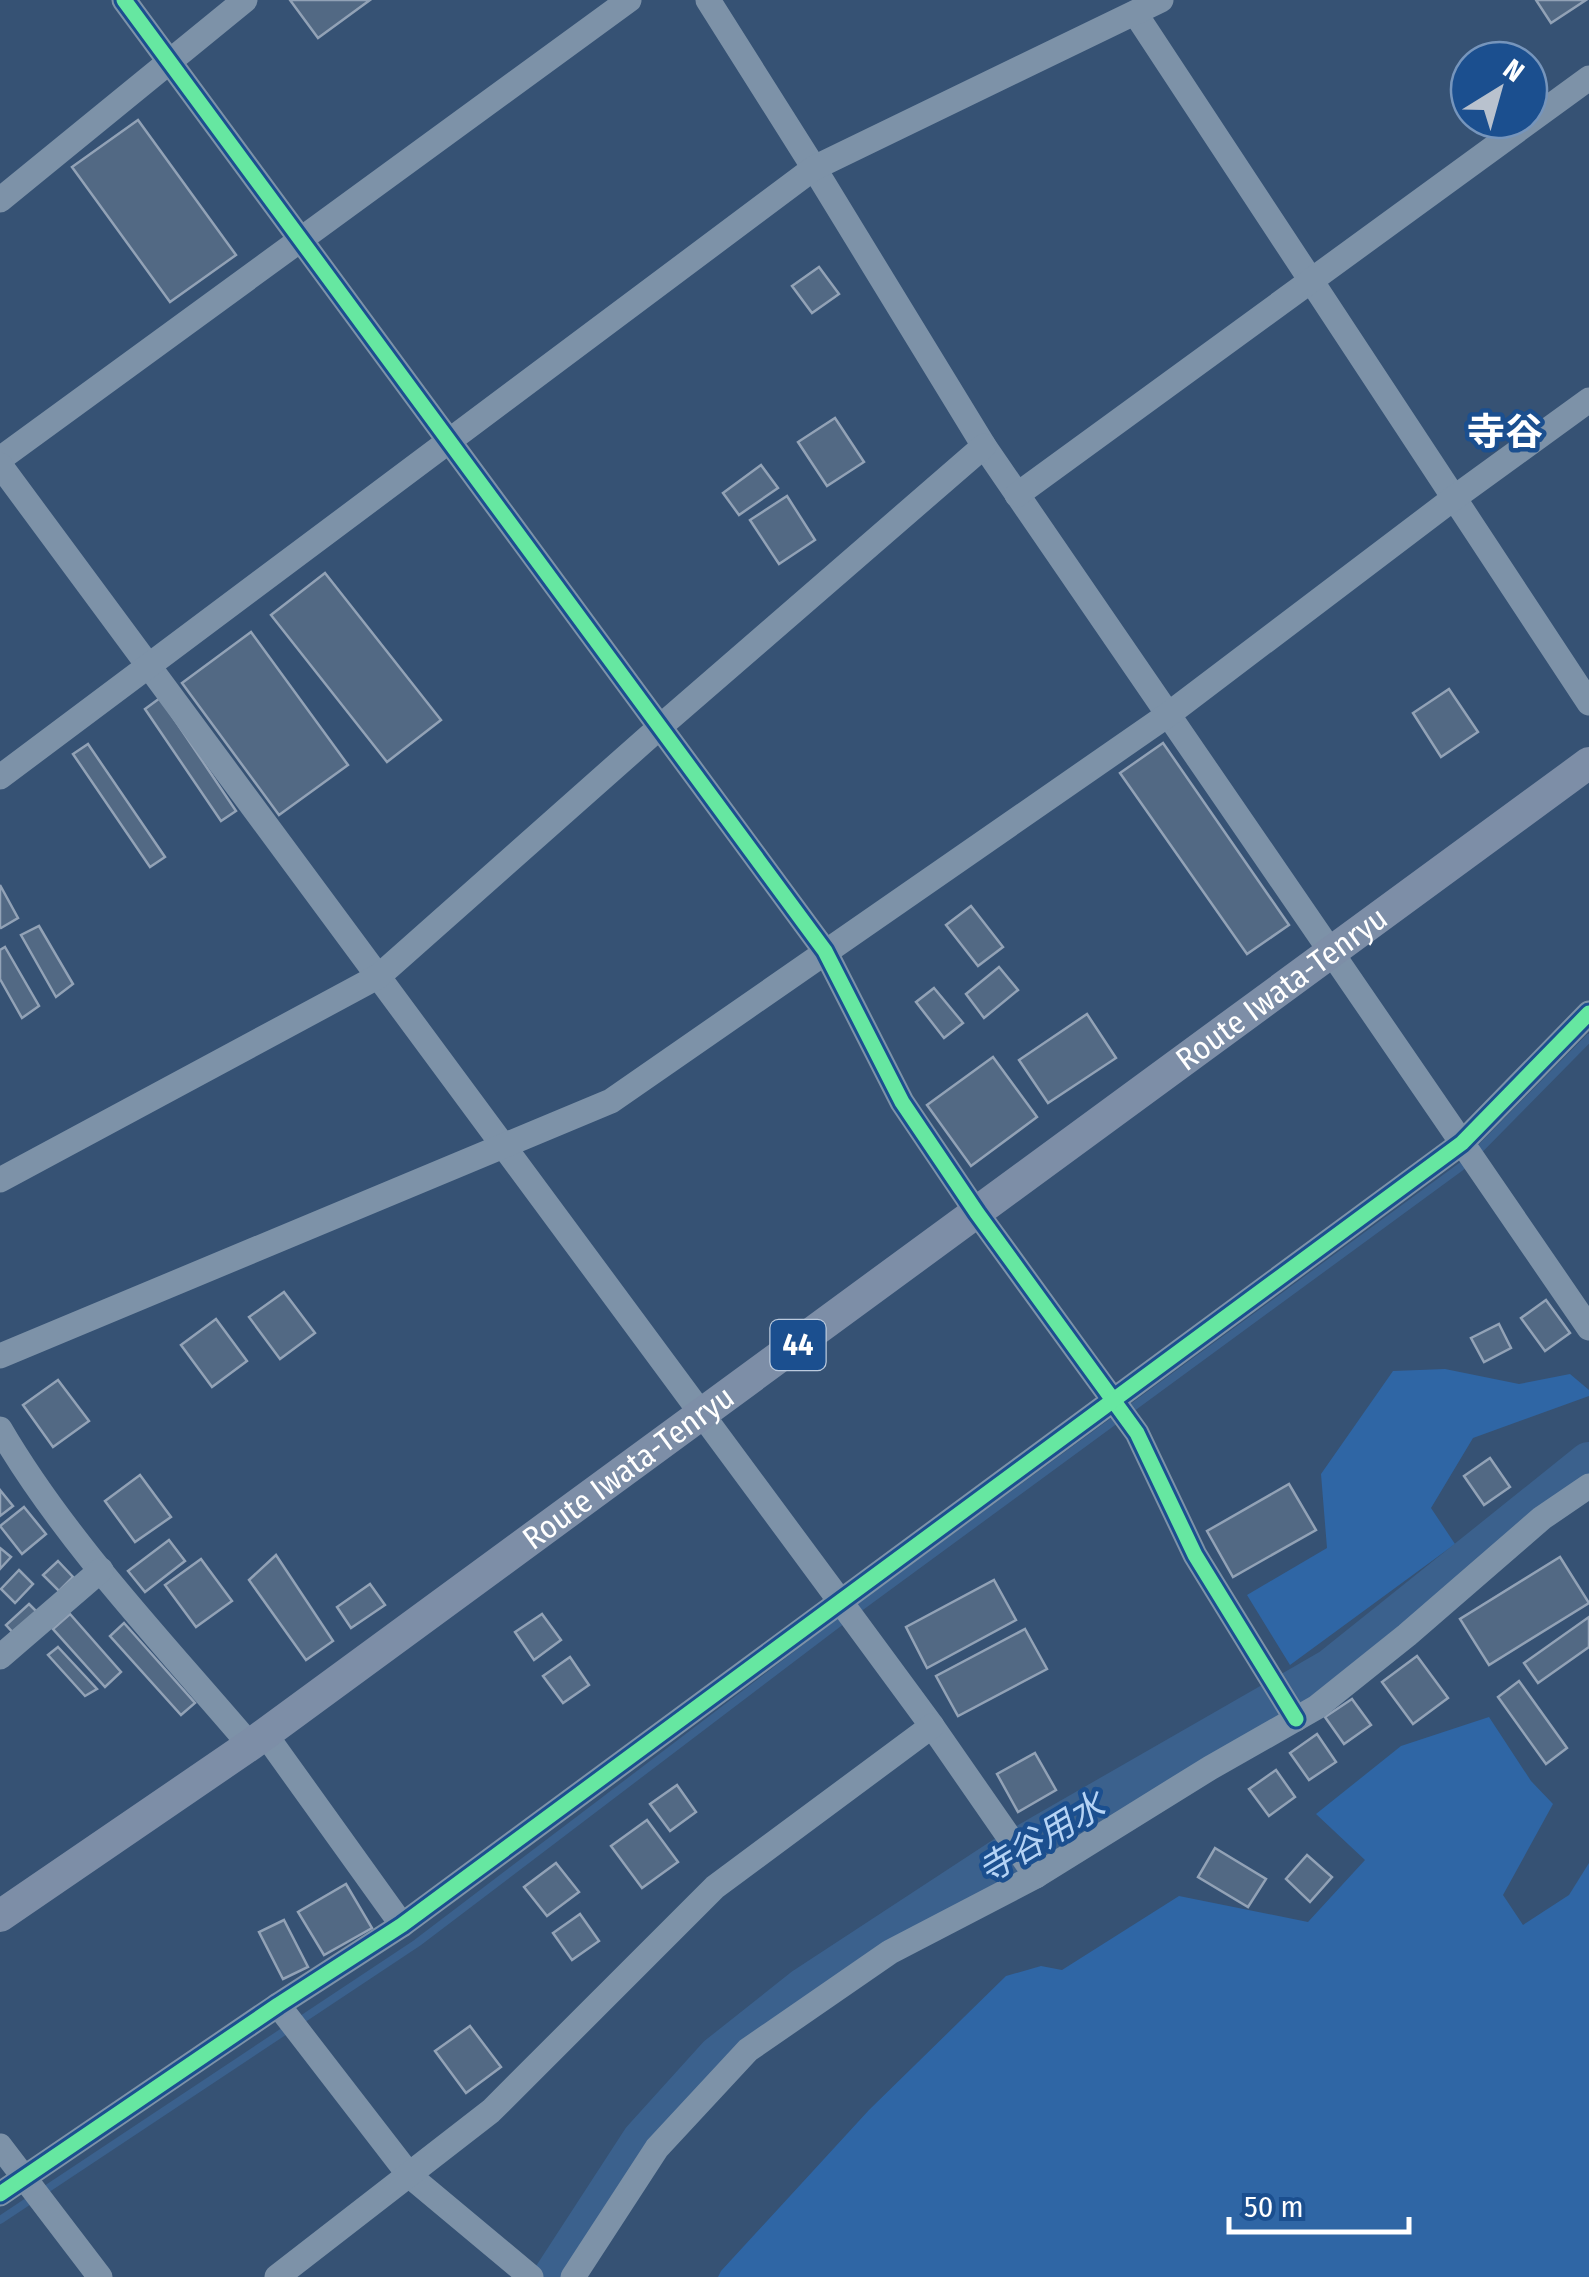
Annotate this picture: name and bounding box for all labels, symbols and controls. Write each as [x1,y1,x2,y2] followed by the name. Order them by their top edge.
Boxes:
[1449,40,1549,140] north arrow
[1497,52,1530,89] text: N
[1467,409,1543,455] district label: 寺谷
[1168,899,1394,1078] street label: Route Iwata-Tenryu
[770,1320,826,1370] road number: 44
[515,1378,741,1558] street label: Route Iwata-Tenryu
[970,1782,1115,1892] water label: 寺谷用水
[1229,2172,1409,2234] scale bar
[1244,2189,1304,2225] text: 50 m

